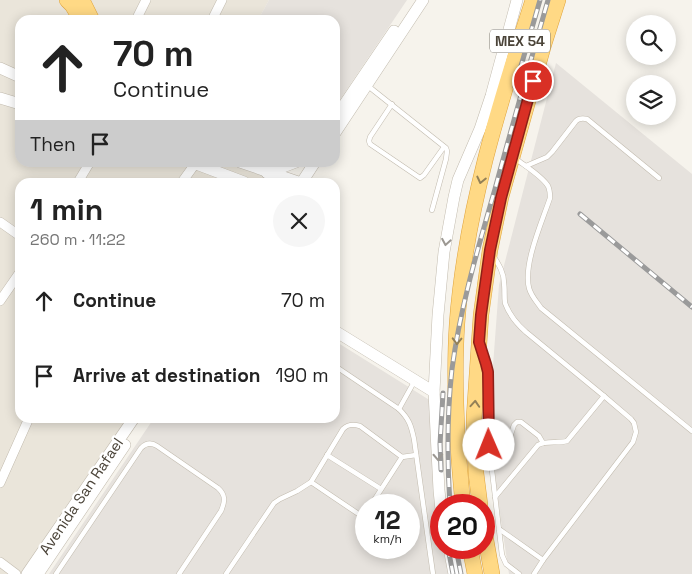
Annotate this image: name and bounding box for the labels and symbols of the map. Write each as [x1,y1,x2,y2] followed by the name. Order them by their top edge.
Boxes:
[490,29,550,52] road number: MEX 54
[512,60,554,102] pin
[476,176,487,185] one-way arrow
[442,238,452,247] one-way arrow
[452,338,462,345] one-way arrow
[470,400,481,408] one-way arrow
[462,418,514,470] position arrow
[35,434,127,558] street label: Avenida San Rafael
[432,453,443,461] one-way arrow
[430,494,495,559] speed limit sign: 20

